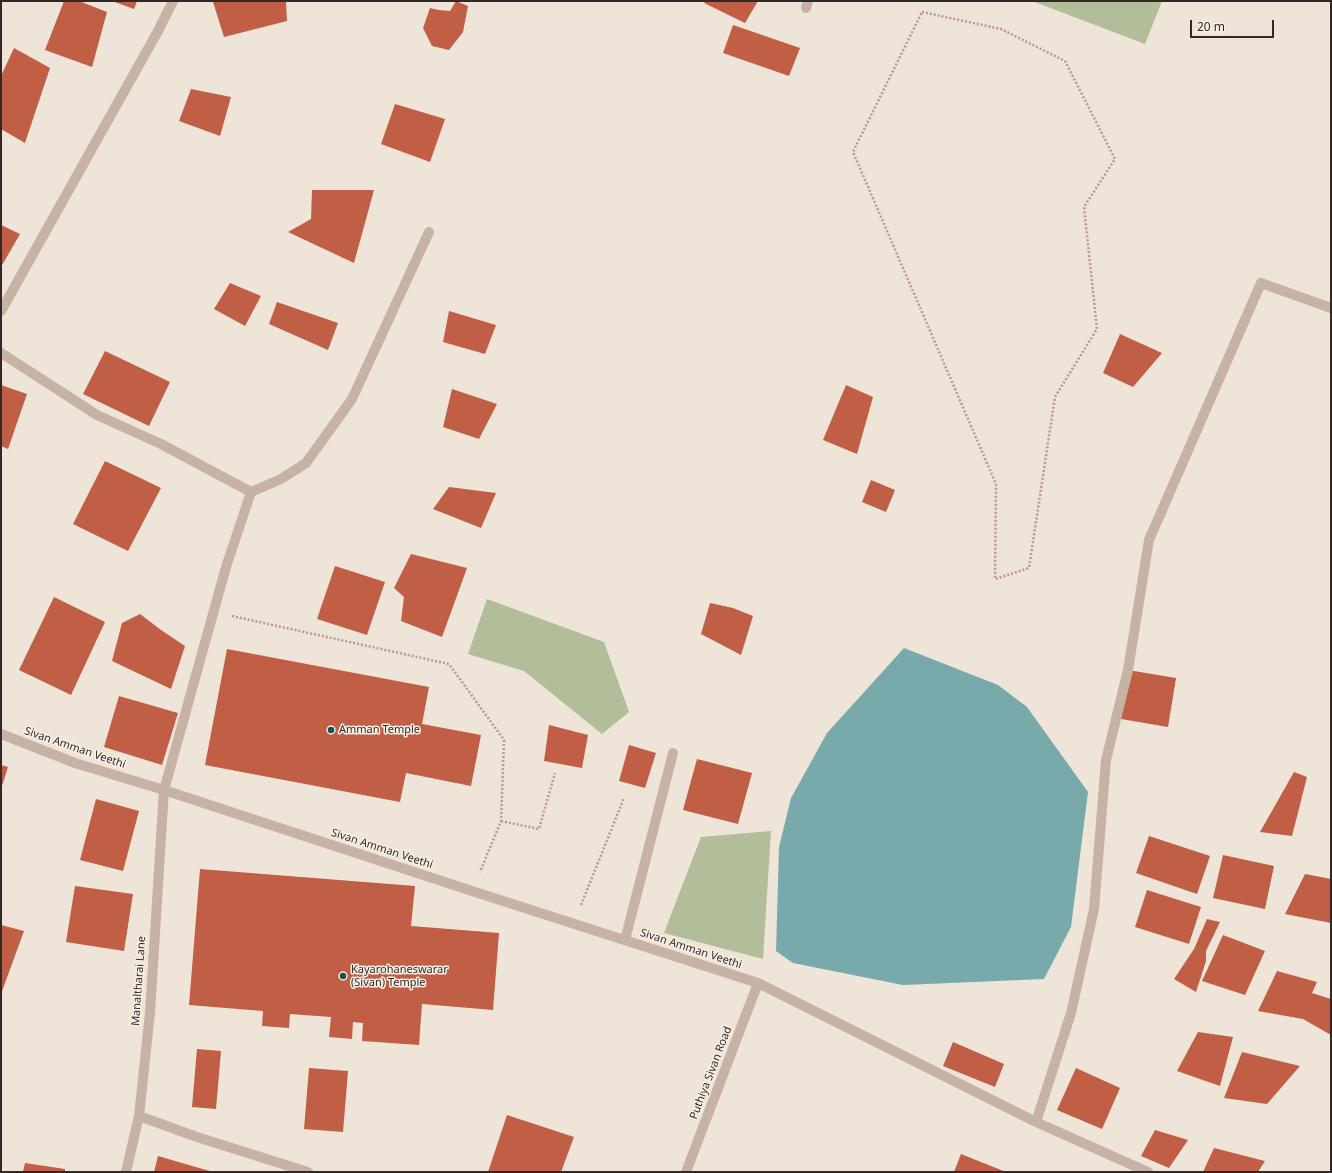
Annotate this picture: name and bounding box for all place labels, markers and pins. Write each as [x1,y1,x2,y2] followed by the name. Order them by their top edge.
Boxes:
[339,723,420,737] place label: Amman Temple
[326,725,336,735] marker: Amman Temple
[351,963,448,989] place label: Kayarohaneswarar (Sivan) Temple
[338,971,348,981] marker: Kayarohaneswarar (Sivan) Temple

